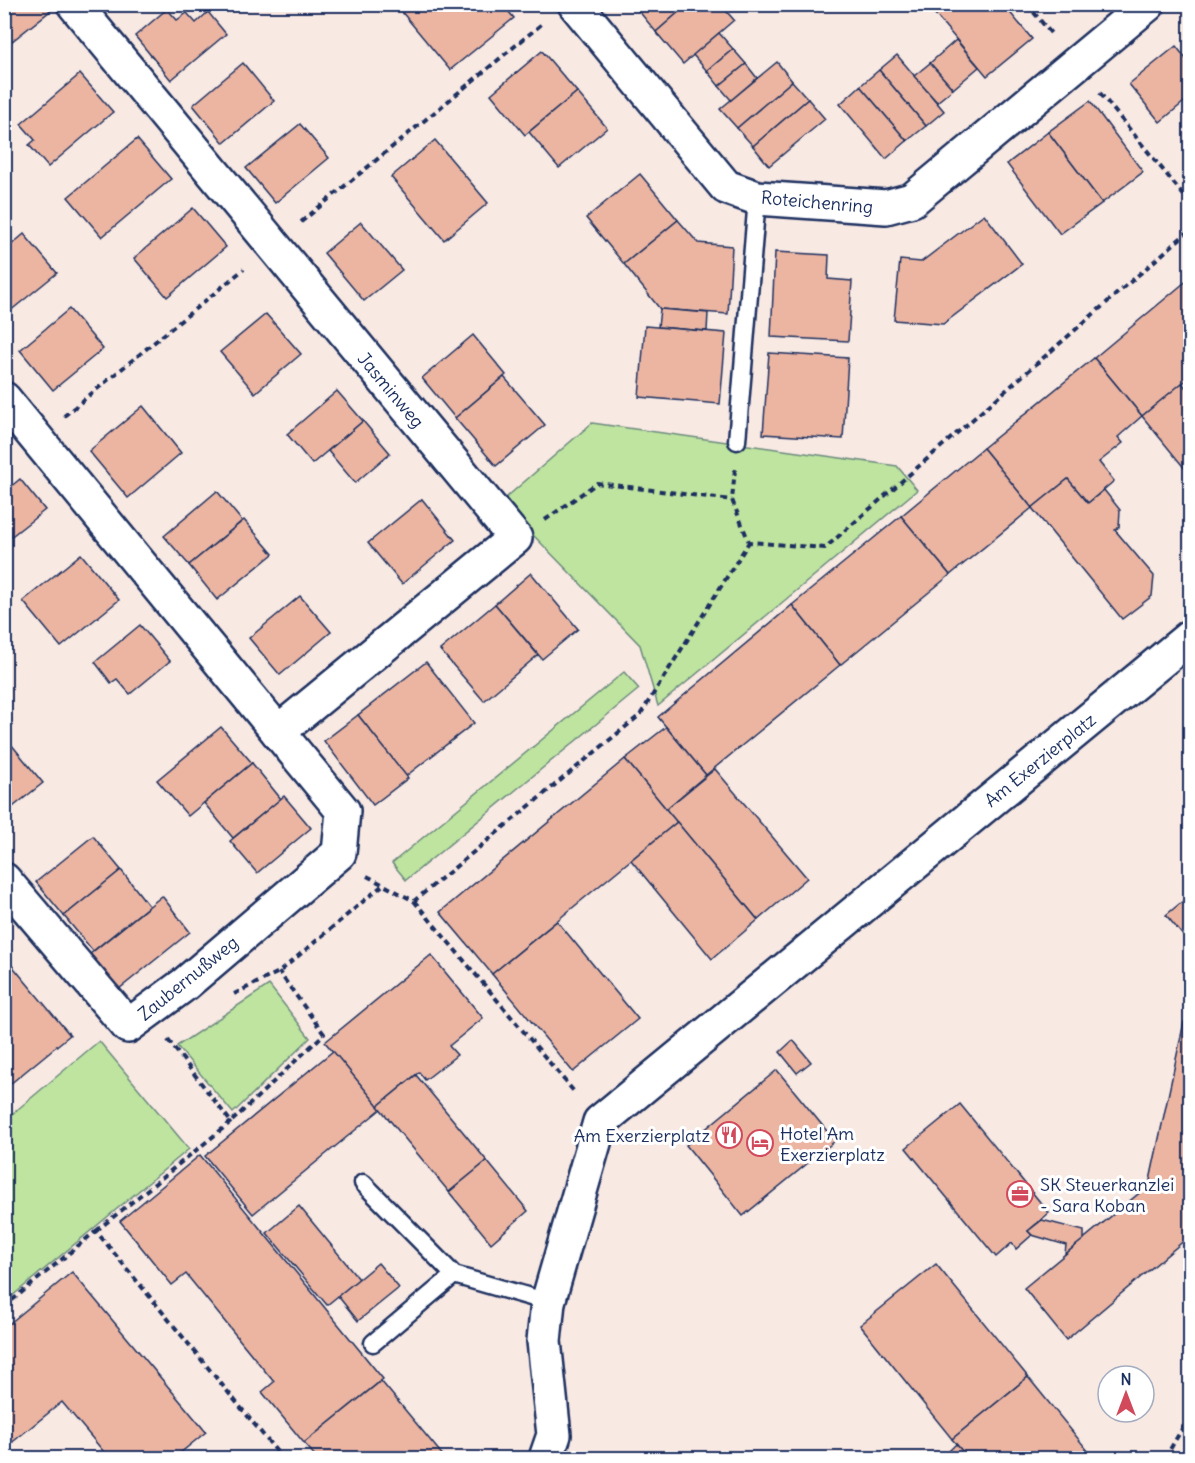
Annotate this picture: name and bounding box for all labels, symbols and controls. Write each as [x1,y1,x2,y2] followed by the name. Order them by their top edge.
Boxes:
[760,186,874,218] street label: Roteichenring
[353,348,429,432] street label: Jasminweg
[980,708,1101,812] street label: Am Exerzierplatz
[133,931,243,1025] street label: Zaubernußweg
[714,1120,744,1150] restaurant icon: Am Exerzierplatz
[780,1122,885,1166] place label: Hotel Am Exerzierplatz
[574,1124,710,1147] place label: Am Exerzierplatz
[745,1128,775,1158] hotel icon: Hotel Am Exerzierplatz
[1040,1173,1174,1217] place label: SK Steuerkanzlei - Sara Koban
[1005,1179,1035,1209] office icon: SK Steuerkanzlei - Sara Koban
[1096,1364,1156,1424] north arrow
[1120,1369,1132,1389] text: N

